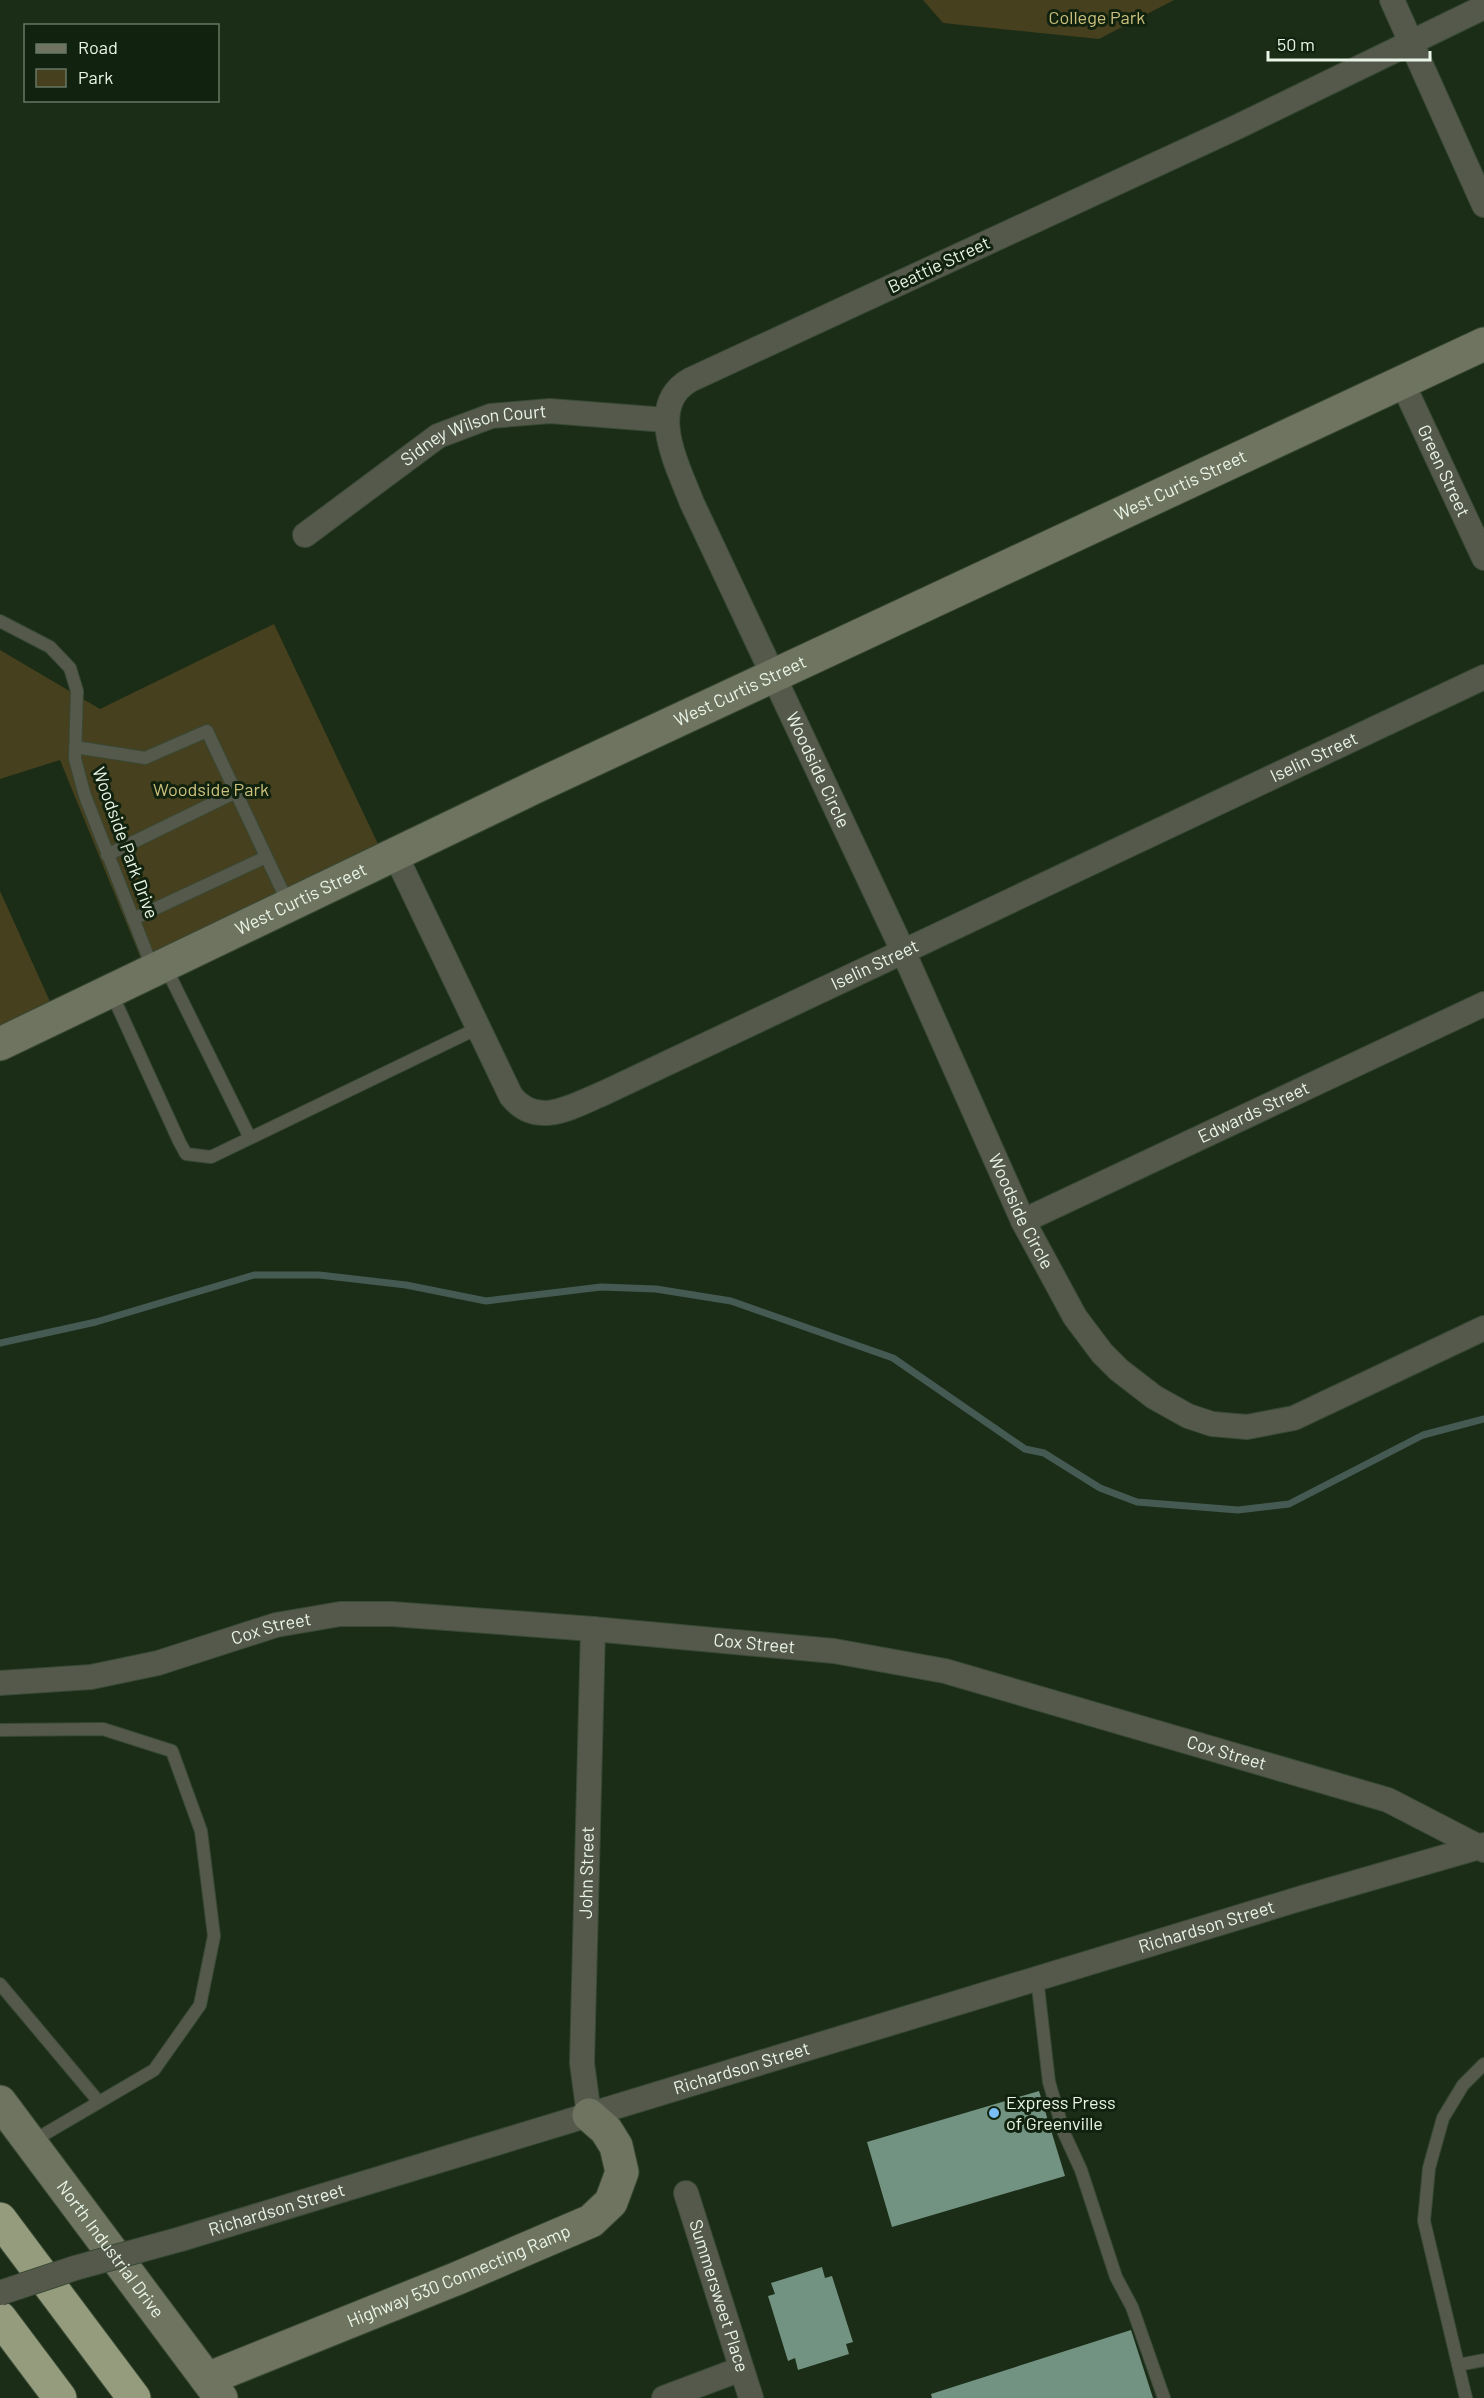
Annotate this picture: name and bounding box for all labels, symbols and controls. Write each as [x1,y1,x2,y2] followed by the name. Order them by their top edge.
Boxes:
[1049,6,1145,28] park label: College Park
[24,24,219,102] legend
[1268,24,1430,62] scale bar
[1277,33,1315,55] text: 50 m
[78,36,118,58] text: Road
[78,66,113,88] text: Park
[884,231,993,297] street label: Beattie Street
[396,399,547,470] street label: Sidney Wilson Court
[1413,421,1475,520] street label: Green Street
[1111,444,1250,525] street label: West Curtis Street
[670,650,809,731] street label: West Curtis Street
[782,708,855,831] street label: Woodside Circle
[1266,726,1361,786] street label: Iselin Street
[88,764,164,921] street label: Woodside Park Drive
[153,778,269,800] park label: Woodside Park
[231,858,370,939] street label: West Curtis Street
[827,934,922,994] street label: Iselin Street
[1194,1076,1312,1147] street label: Edwards Street
[984,1150,1059,1273] street label: Woodside Circle
[228,1607,313,1649] street label: Cox Street
[713,1628,796,1657] street label: Cox Street
[1184,1730,1269,1774] street label: Cox Street
[574,1826,598,1919] street label: John Street
[1136,1895,1277,1957] street label: Richardson Street
[671,2036,812,2099] street label: Richardson Street
[1006,2091,1116,2134] place label: Express Press of Greenville
[987,2106,1001,2120] marker: Express Press of Greenville
[52,2176,169,2322] street label: North Industrial Drive
[206,2178,347,2240] street label: Richardson Street
[685,2217,754,2375] street label: Summersweet Place
[344,2219,573,2332] street label: Highway 530 Connecting Ramp

